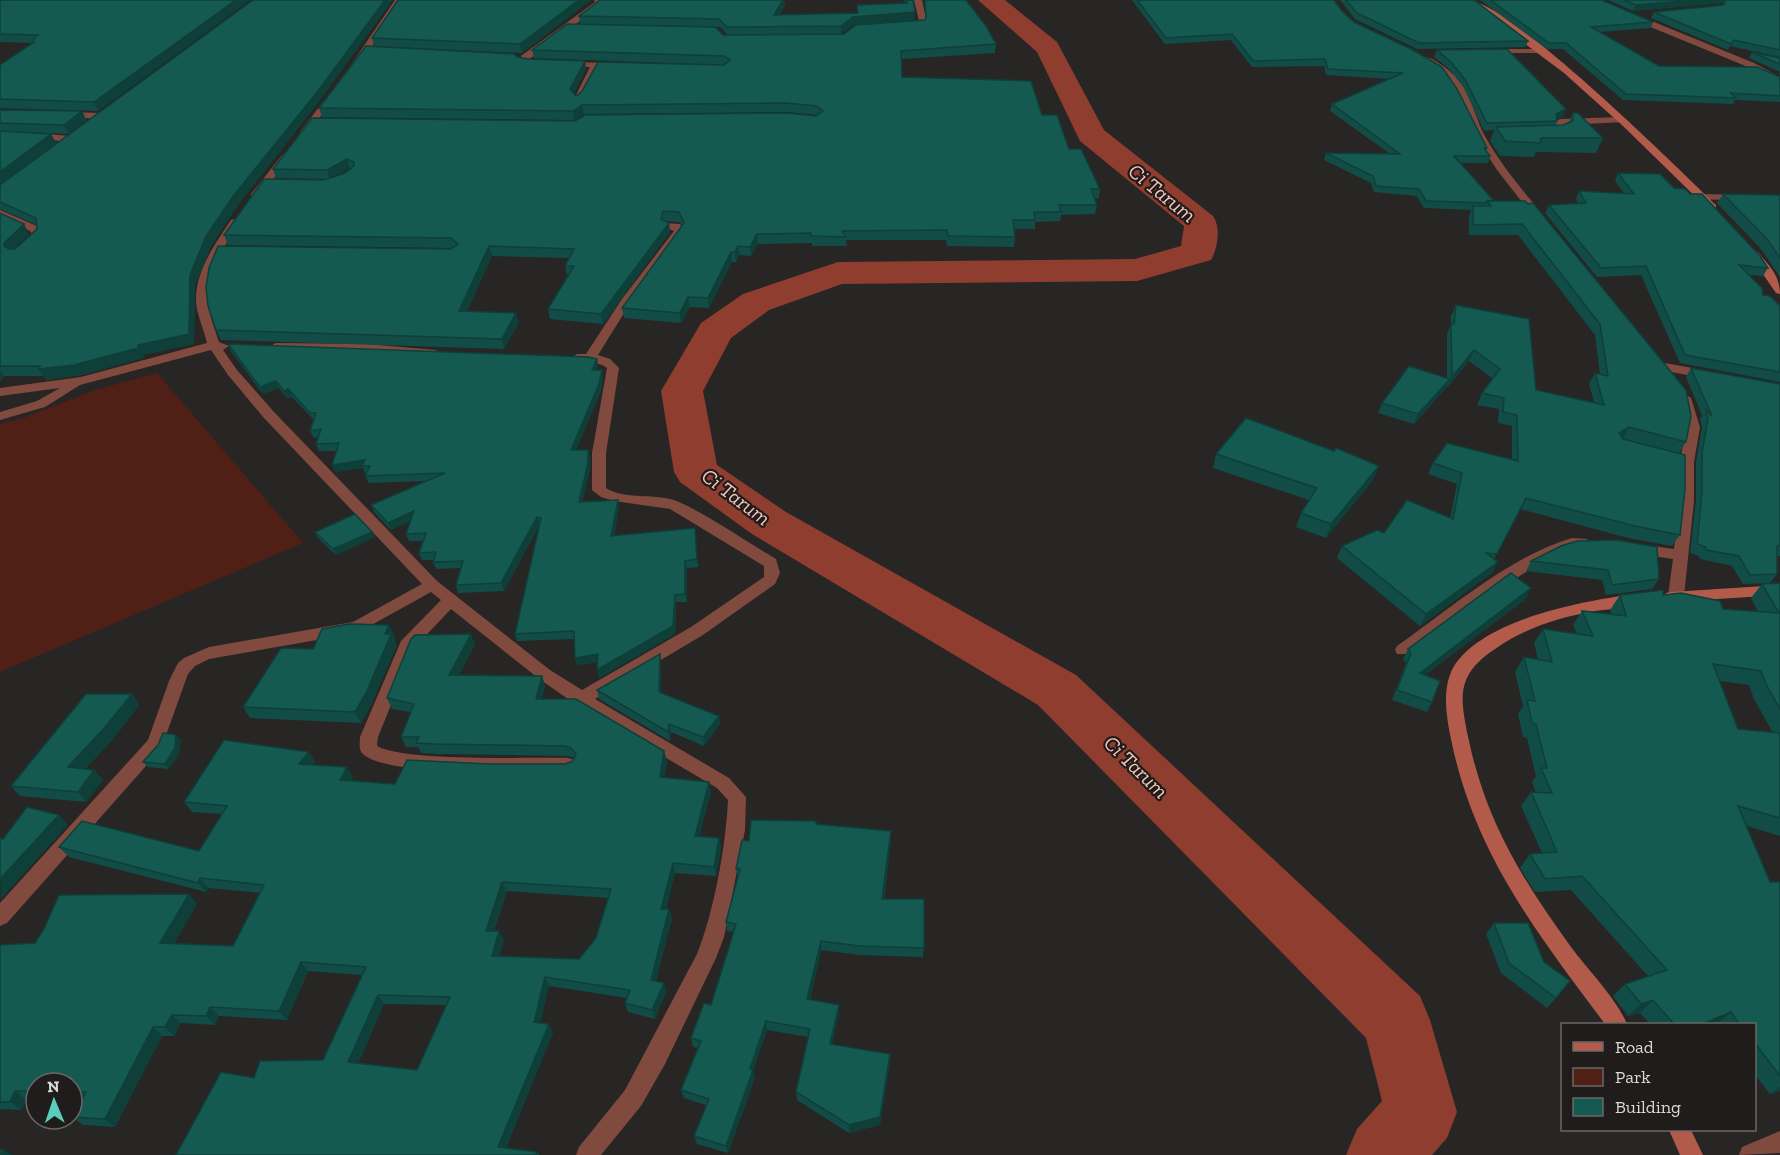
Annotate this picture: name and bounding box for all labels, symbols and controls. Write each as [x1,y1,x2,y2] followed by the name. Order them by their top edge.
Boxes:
[1124,158,1201,227] water label: Ci Tarum
[697,463,776,531] water label: Ci Tarum
[1099,730,1174,803] water label: Ci Tarum
[1561,1023,1756,1131] legend
[1615,1036,1654,1058] text: Road
[1615,1066,1651,1088] text: Park
[24,1071,84,1131] north arrow
[47,1077,60,1096] text: N
[1615,1096,1681,1118] text: Building

